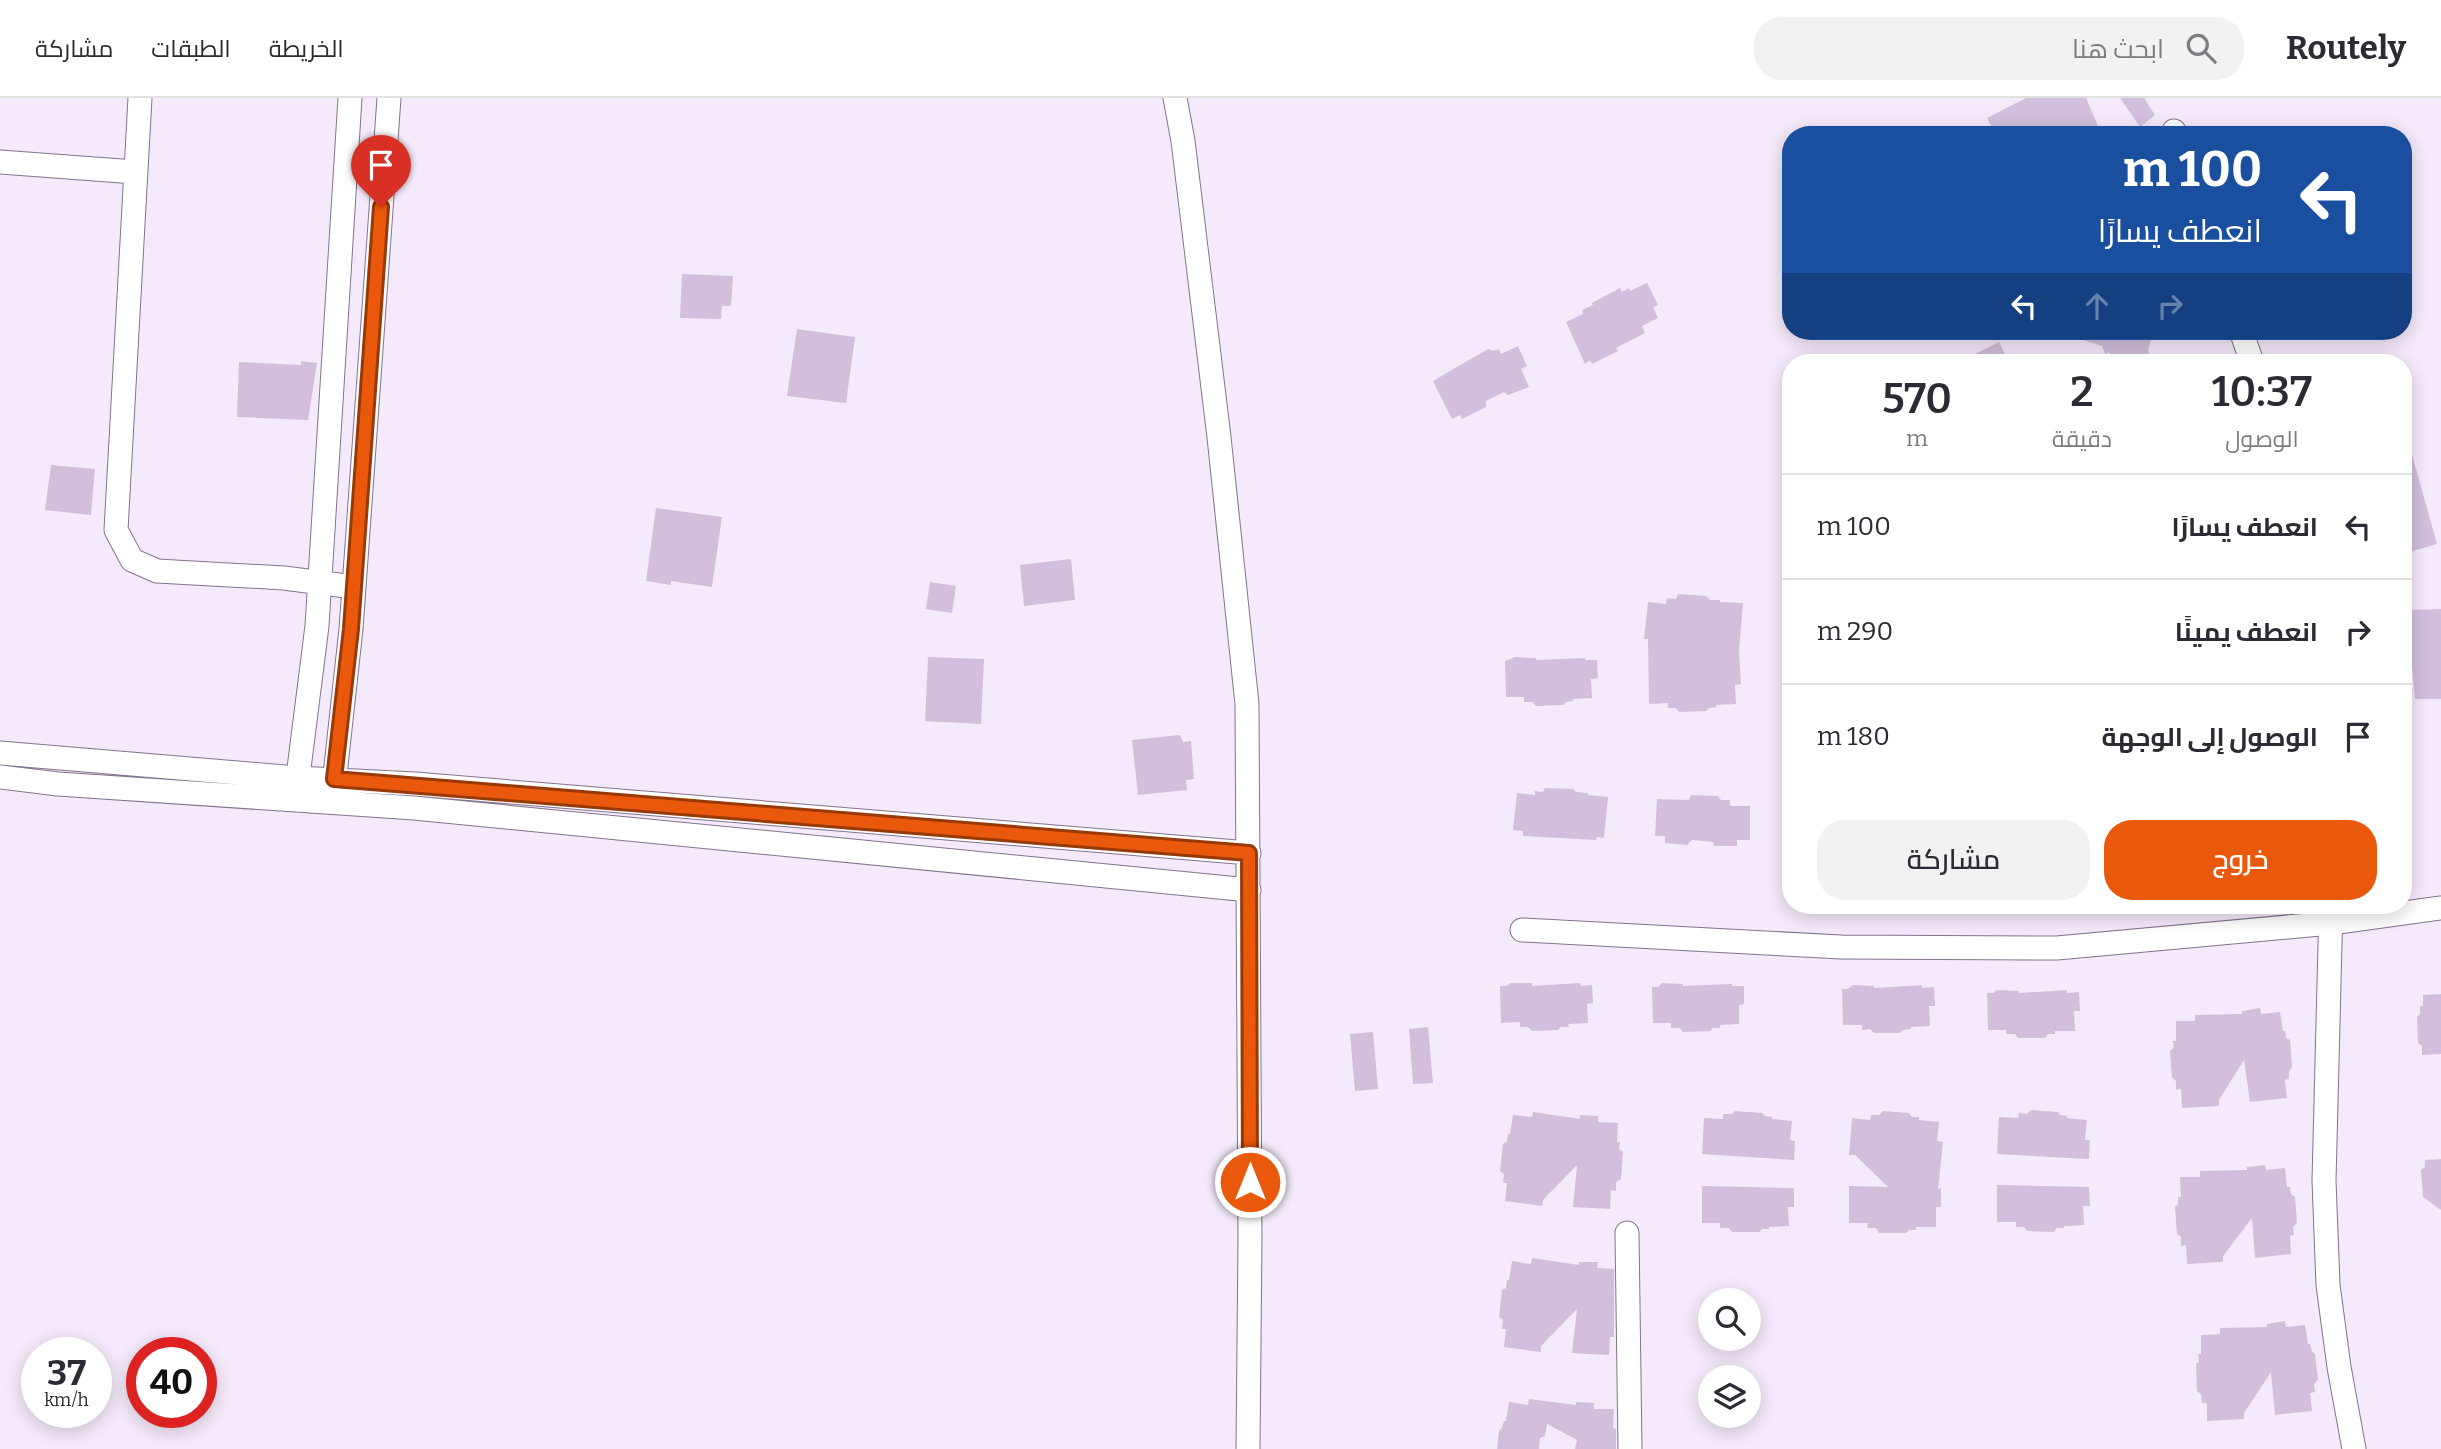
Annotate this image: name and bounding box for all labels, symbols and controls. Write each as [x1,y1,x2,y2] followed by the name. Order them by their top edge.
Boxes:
[1754,17,2244,80] search box
[2286,28,2406,68] text: Routely
[2182,29,2220,67] icon: search
[2072,34,2164,65] text: ابحث هنا
[35,35,113,63] text: مشاركة
[151,35,231,63] text: الطبقات
[269,35,344,63] text: الخريطة
[351,135,411,207] pin
[2123,140,2262,199] text: 100 m
[362,146,400,184] icon: arrive
[2286,154,2377,245] icon: left
[2098,212,2262,250] text: انعطف يسارًا
[2005,287,2043,325] icon: left
[2078,287,2116,325] icon: ahead
[2151,287,2189,325] icon: right
[2070,367,2094,417] text: 2
[2212,367,2312,417] text: 10:37
[1882,374,1952,424] text: 570
[1906,424,1928,452] text: m
[2052,425,2112,453] text: دقيقة
[2225,425,2299,453] text: الوصول
[2339,508,2377,546] icon: left
[1817,511,1891,542] text: 100 m
[2172,512,2318,543] text: انعطف يسارًا
[2339,613,2377,651] icon: right
[1817,616,1893,647] text: 290 m
[2175,617,2318,648] text: انعطف يمينًا
[2339,718,2377,756] icon: arrive
[1817,721,1890,752] text: 180 m
[2101,722,2318,753] text: الوصول إلى الوجهة
[1817,820,2090,900] button: مشاركة
[2104,820,2377,900] button: خروج
[1213,1145,1287,1219] position arrow
[1698,1288,1761,1428] map controls
[1698,1288,1761,1351] button: search
[126,1337,217,1428] speed limit sign: 40
[47,1352,86,1394] text: 37
[1698,1365,1761,1428] button: layers
[44,1389,89,1411] text: km/h

